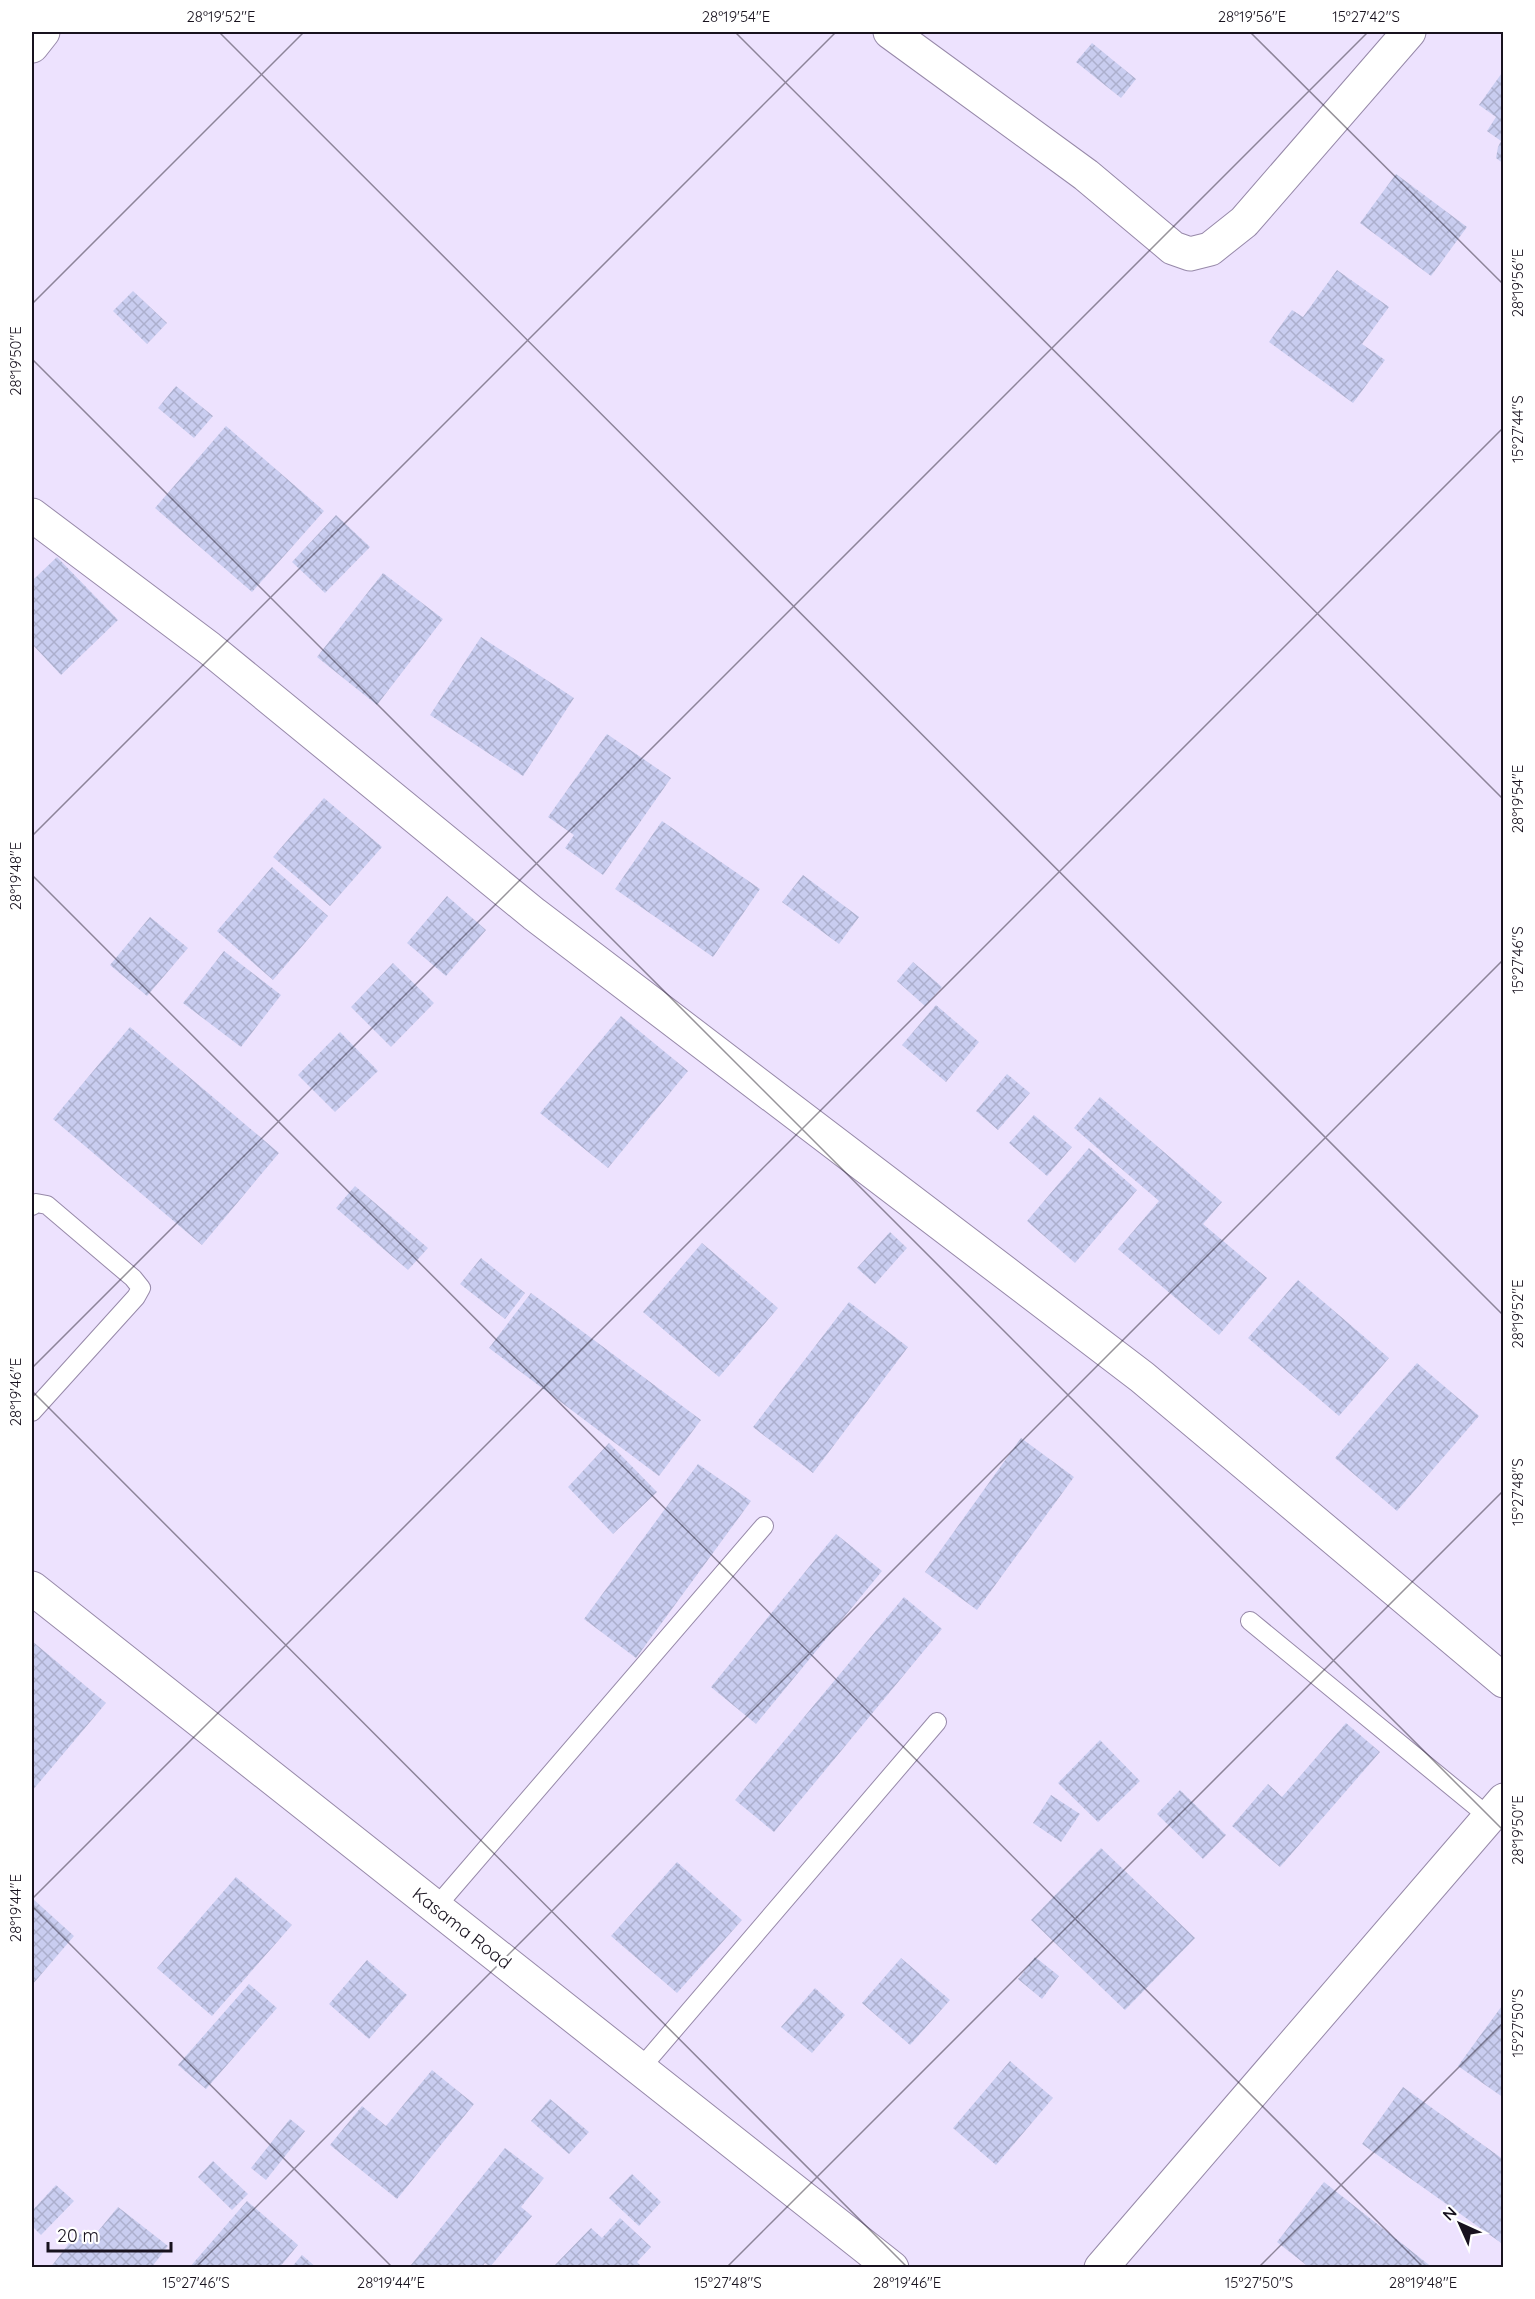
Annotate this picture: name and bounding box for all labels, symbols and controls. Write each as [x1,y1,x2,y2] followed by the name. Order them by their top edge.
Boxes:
[187,7,255,26] text: 28°19'52"E
[702,7,770,26] text: 28°19'54"E
[1218,7,1286,26] text: 28°19'56"E
[1332,7,1400,26] text: 15°27'42"S
[1508,249,1527,317] text: 28°19'56"E
[6,326,25,396] text: 28°19'50"E
[1508,395,1527,463] text: 15°27'44"S
[1508,765,1527,833] text: 28°19'54"E
[6,842,25,910] text: 28°19'48"E
[1508,926,1527,994] text: 15°27'46"S
[1508,1280,1527,1348] text: 28°19'52"E
[6,1358,25,1426] text: 28°19'46"E
[1508,1458,1527,1526] text: 15°27'48"S
[1508,1795,1527,1865] text: 28°19'50"E
[6,1874,25,1942] text: 28°19'44"E
[408,1882,516,1974] street label: Kasama Road
[1508,1989,1527,2057] text: 15°27'50"S
[1430,2194,1490,2254] north arrow
[1438,2202,1461,2225] text: N
[48,2215,171,2253] scale bar
[57,2224,99,2247] text: 20 m
[162,2273,230,2292] text: 15°27'46"S
[357,2273,425,2292] text: 28°19'44"E
[694,2273,762,2292] text: 15°27'48"S
[873,2273,941,2292] text: 28°19'46"E
[1225,2273,1293,2292] text: 15°27'50"S
[1389,2273,1457,2292] text: 28°19'48"E

